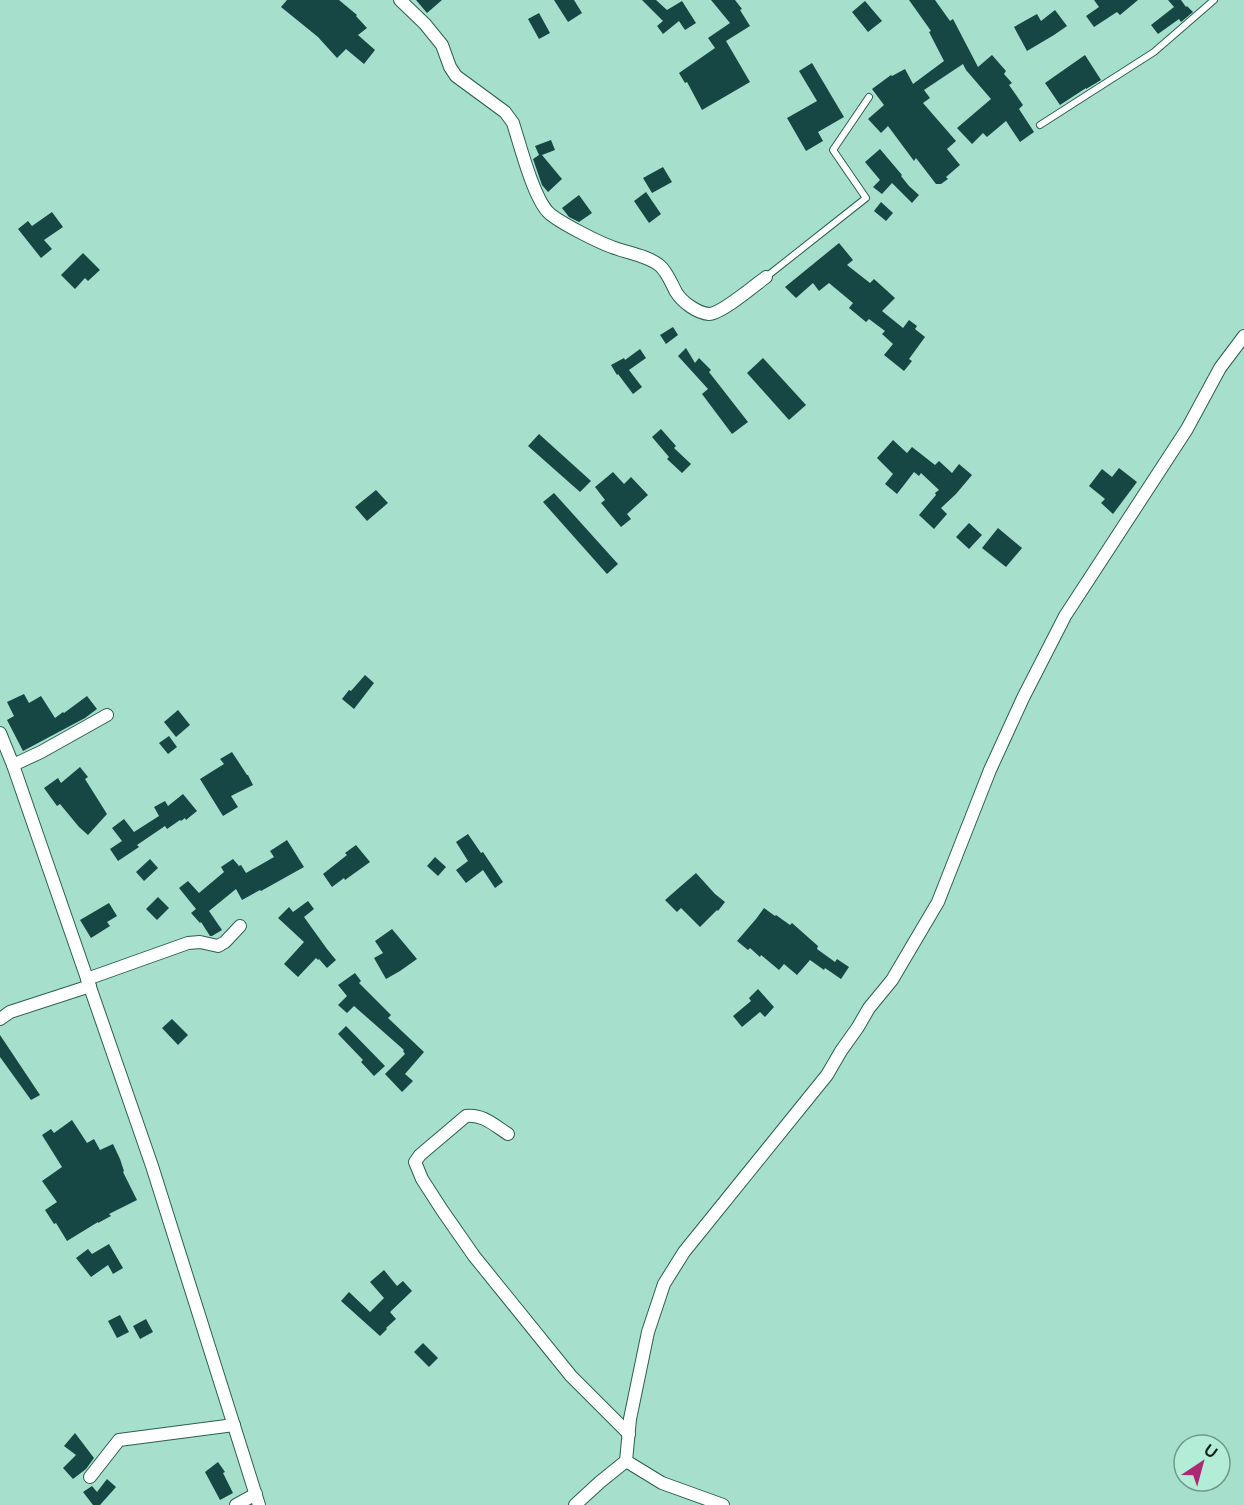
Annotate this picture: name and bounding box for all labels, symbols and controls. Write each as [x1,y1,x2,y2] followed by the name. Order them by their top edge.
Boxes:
[1172,1433,1232,1493] north arrow
[1200,1440,1221,1462] text: U

